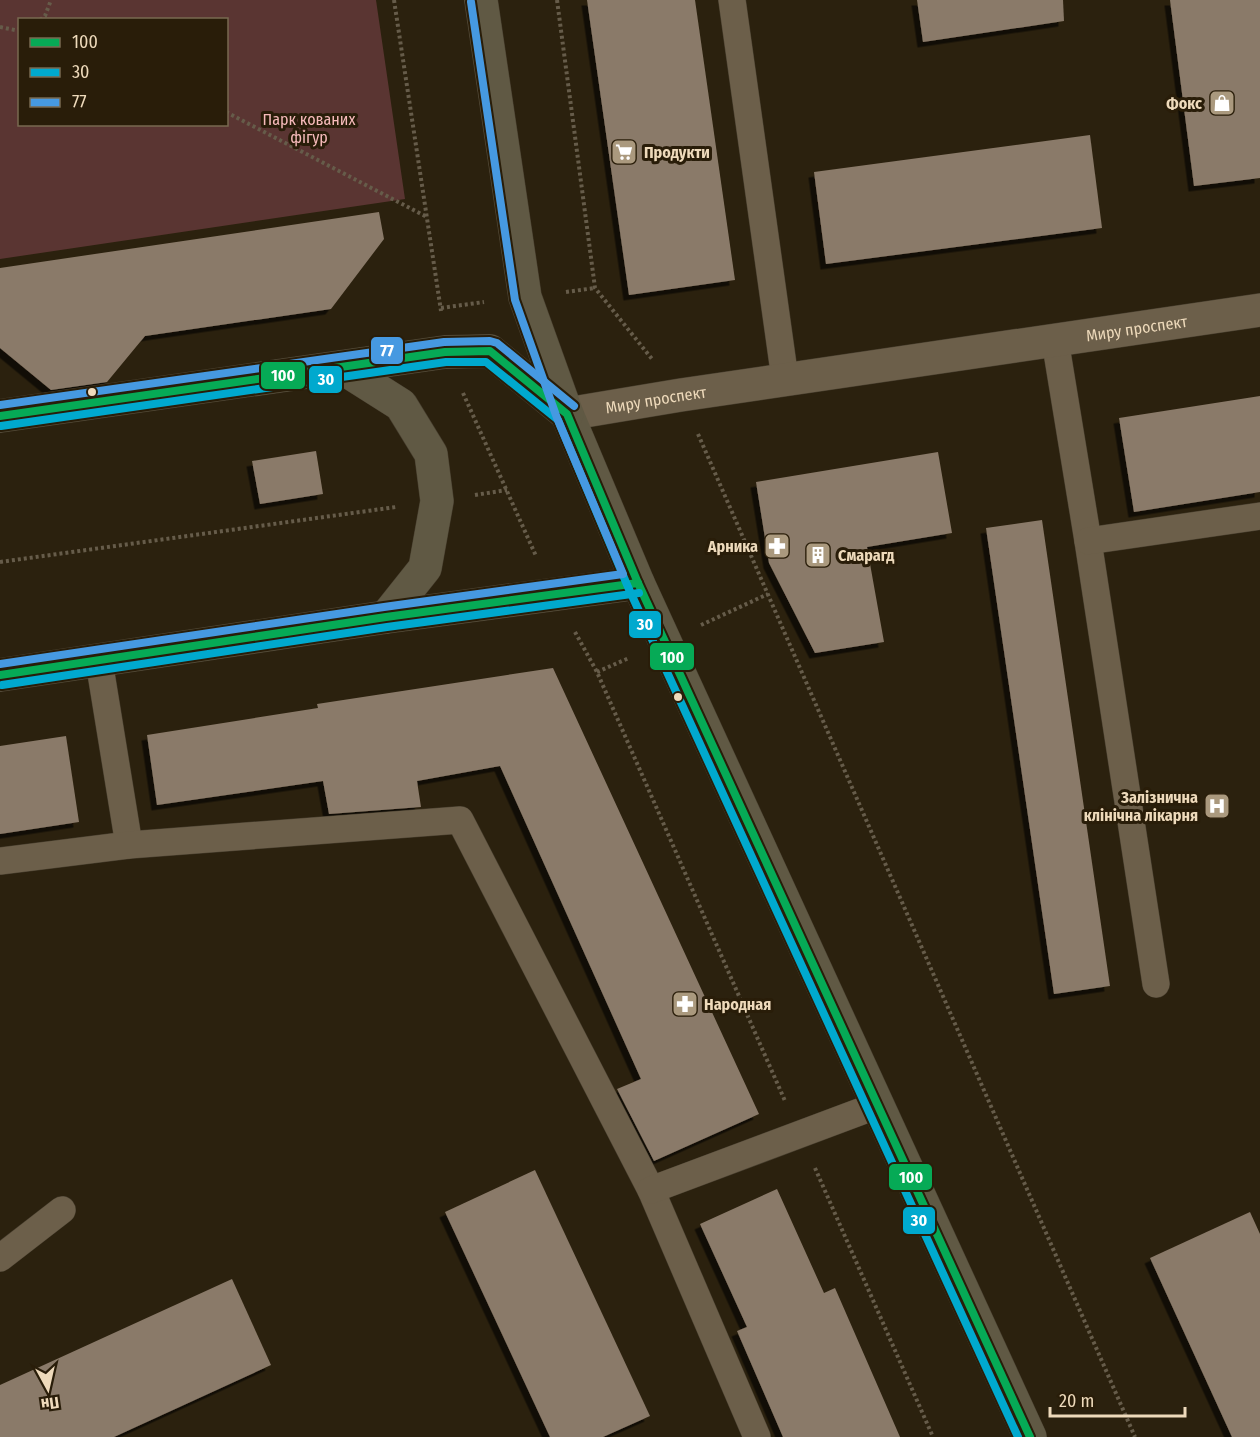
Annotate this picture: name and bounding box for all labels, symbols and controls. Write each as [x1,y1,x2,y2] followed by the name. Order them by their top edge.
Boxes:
[18,18,228,126] legend
[72,31,98,53] text: 100
[72,61,90,83] text: 30
[1207,88,1237,118] shop icon: Фокс
[72,91,87,113] text: 77
[1166,94,1202,113] place label: Фокс
[263,110,355,147] park label: Парк кованих фігур
[609,137,639,167] supermarket icon: Продукти
[644,143,710,162] place label: Продукти
[1085,311,1189,345] street label: Миру проспект
[370,336,404,365] line badge: 77
[380,341,394,360] text: 77
[260,361,306,390] line badge: 100
[308,365,343,394] line badge: 30
[271,366,295,385] text: 100
[317,370,334,389] text: 30
[604,382,708,417] street label: Миру проспект
[86,386,98,398] unlabelled marker
[762,531,792,561] pharmacy icon: Арника
[707,537,758,556] place label: Арника
[803,540,833,570] building icon: Смарагд
[838,546,894,565] place label: Смарагд
[628,610,662,639] line badge: 30
[636,615,653,634] text: 30
[649,642,695,671] line badge: 100
[660,648,684,667] text: 100
[672,691,684,703] unlabelled marker
[1084,788,1198,825] place label: Залізнична клінічна лікарня
[1202,791,1232,821] hospital icon: Залізнична клінічна лікарня
[670,989,700,1019] pharmacy icon: Народная
[704,995,771,1014] place label: Народная
[888,1163,933,1191] line badge: 100
[899,1168,923,1187] text: 100
[902,1206,936,1235] line badge: 30
[910,1211,927,1230] text: 30
[18,1359,78,1419] north arrow
[1050,1380,1185,1418] scale bar
[1059,1390,1094,1412] text: 20 m
[40,1393,60,1414] text: Пн

